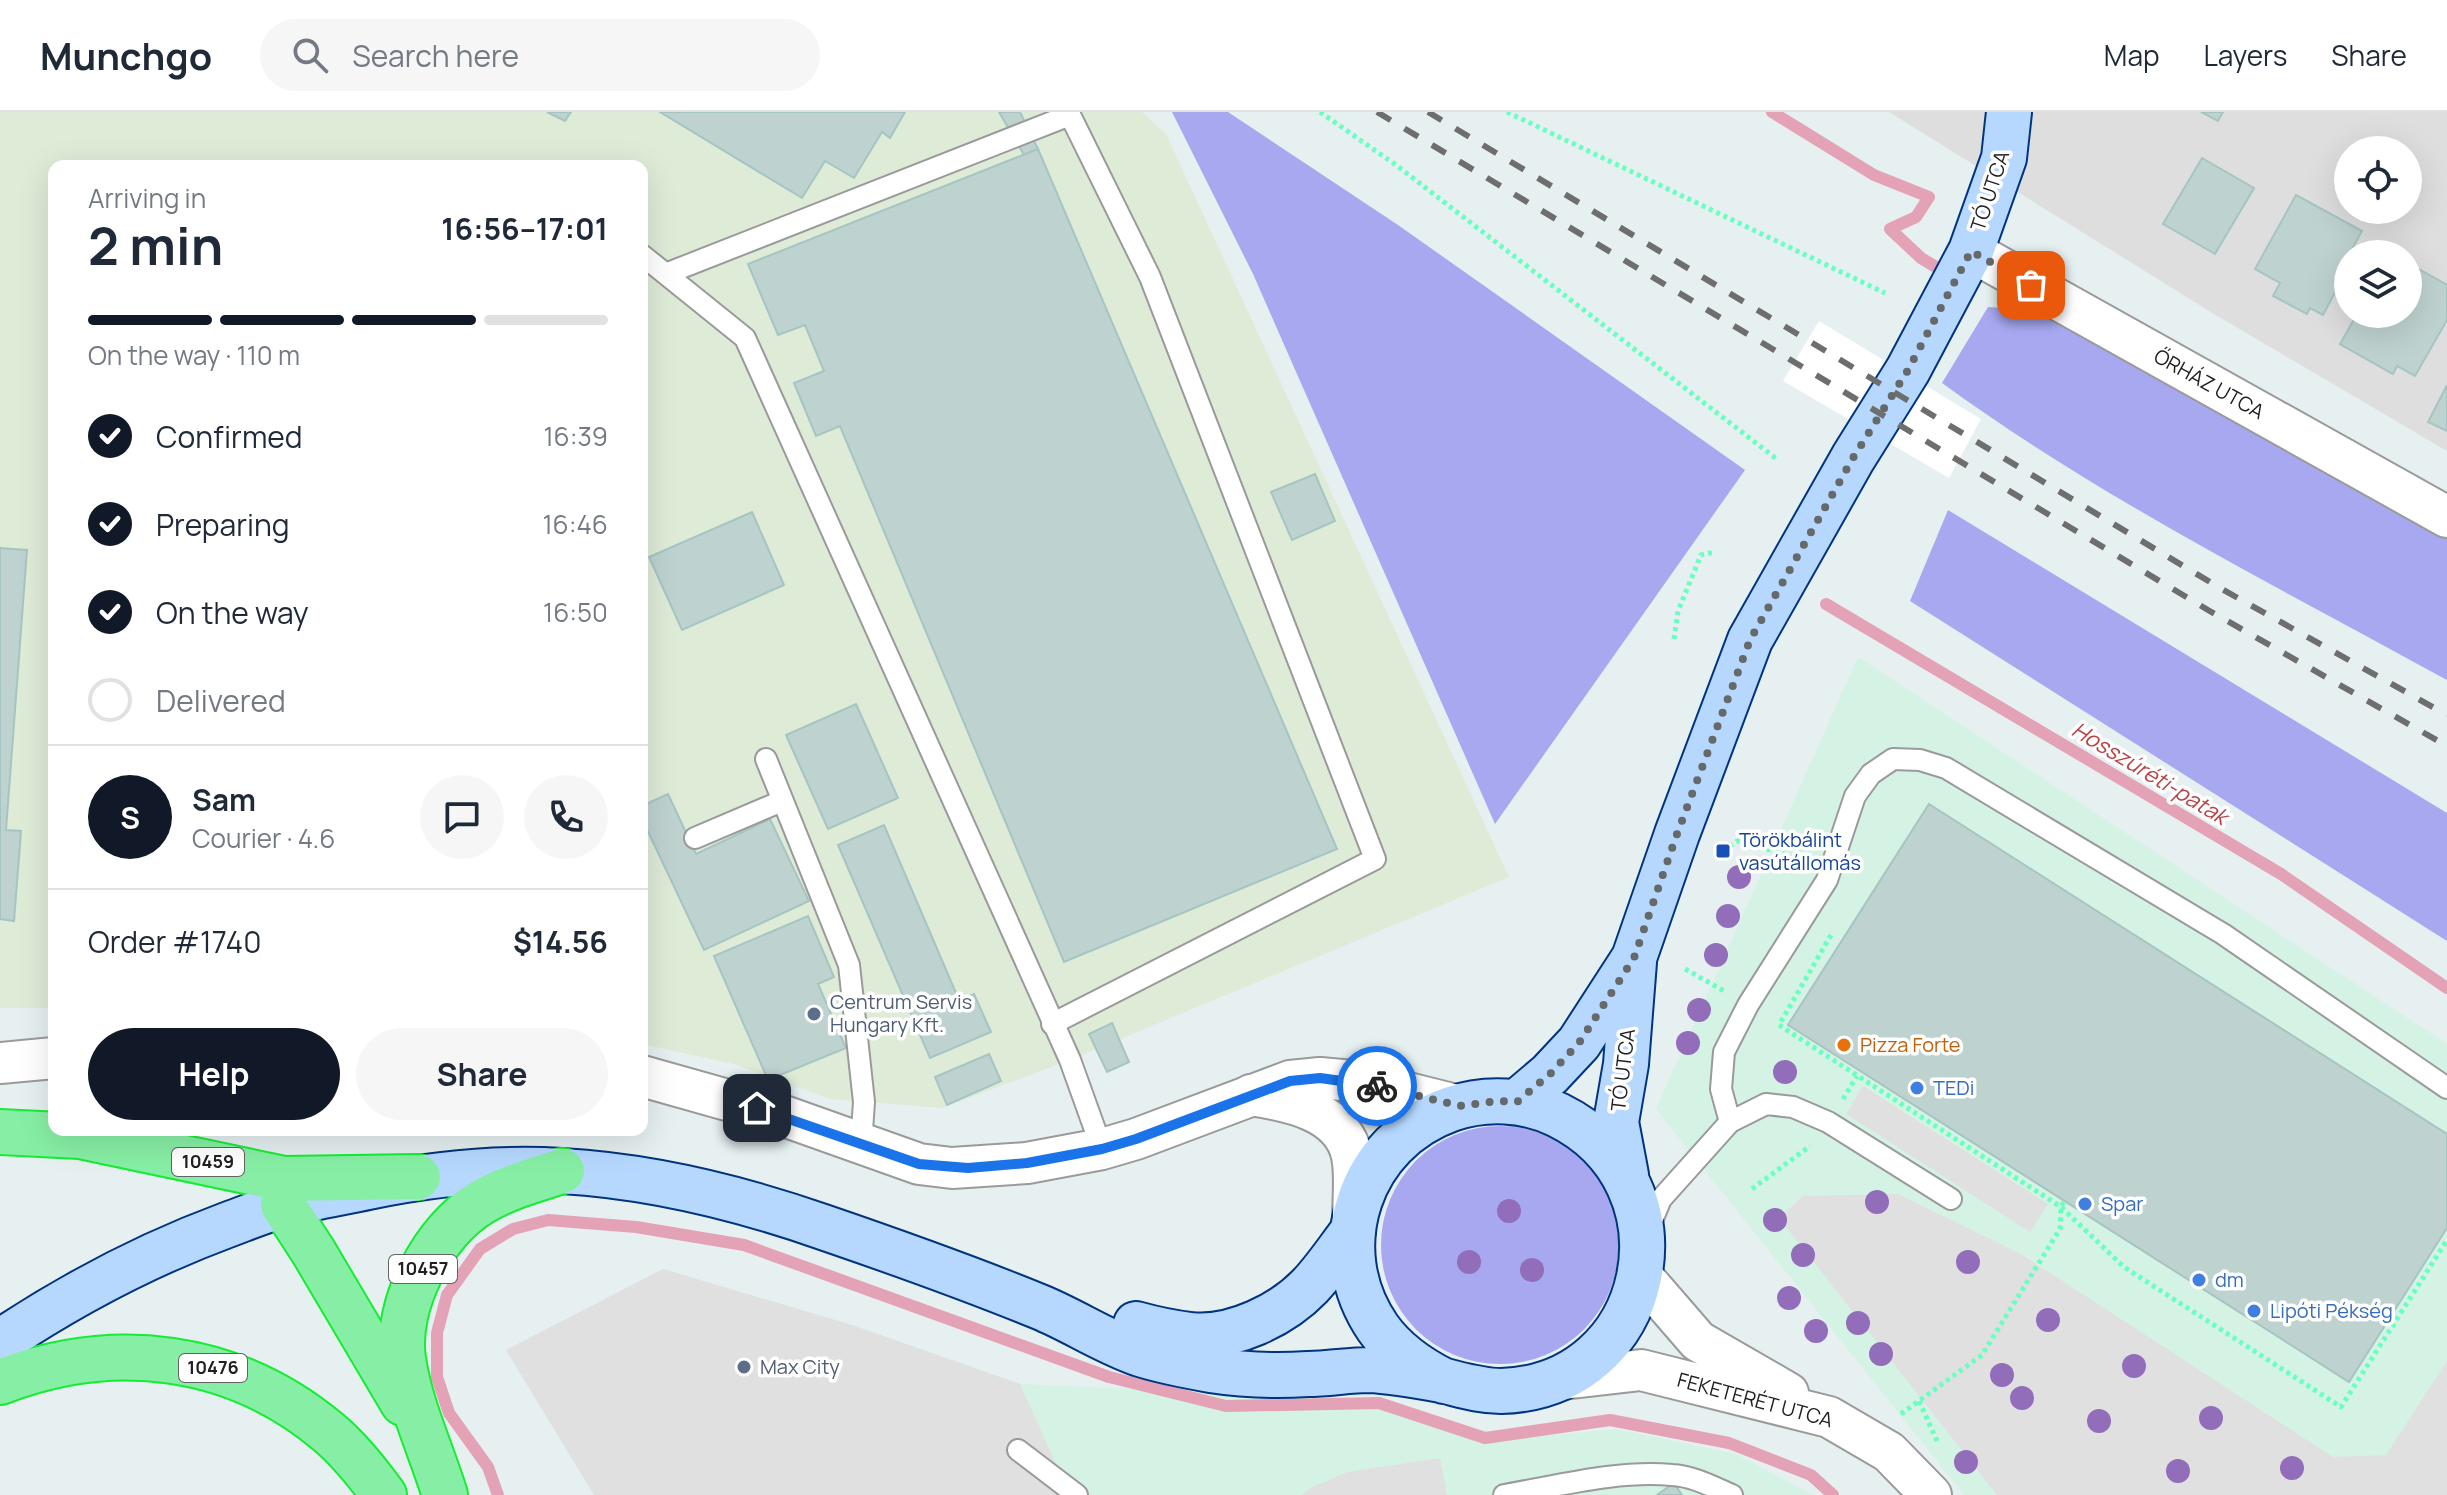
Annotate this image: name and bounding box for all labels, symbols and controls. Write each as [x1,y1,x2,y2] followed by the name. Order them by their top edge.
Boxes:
[260,19,820,91] search box
[40,29,212,81] text: Munchgo
[288,33,332,77] icon: search
[352,35,519,76] text: Search here
[2104,36,2160,74] text: Map
[2204,36,2287,74] text: Layers
[2331,36,2407,74] text: Share
[2334,136,2422,328] map controls
[2334,136,2422,224] button: locate
[1964,147,2015,234] street label: TÓ UTCA
[88,180,206,216] text: Arriving in
[441,208,608,249] text: 16:56–17:01
[88,210,223,281] text: 2 min
[2334,240,2422,328] button: layers
[1997,251,2065,319] pin
[2009,263,2053,307] icon: bag
[88,337,300,373] text: On the way · 110 m
[2149,342,2270,425] street label: ŐRHÁZ UTCA
[88,414,132,458] icon: check
[156,416,303,457] text: Confirmed
[543,418,608,454] text: 16:39
[88,502,132,546] icon: check
[156,504,290,545] text: Preparing
[542,506,608,542] text: 16:46
[88,590,132,634] icon: check
[156,592,309,633] text: On the way
[543,594,608,630] text: 16:50
[156,680,286,721] text: Delivered
[2066,715,2236,833] water label: Hosszúréti-patak
[420,775,504,859] button: chat
[524,775,608,859] button: phone
[192,779,256,820] text: Sam
[120,797,140,838] text: S
[192,820,335,856] text: Courier · 4.6
[1739,826,1861,876] place label: Törökbálint vasútállomás
[1714,842,1732,860] marker: Törökbálint vasútállomás
[88,921,262,962] text: Order #1740
[513,921,608,962] text: $14.56
[830,988,972,1038] place label: Centrum Servis Hungary Kft.
[805,1005,823,1023] marker: Centrum Servis Hungary Kft.
[1604,1027,1641,1113] street label: TÓ UTCA
[88,1028,340,1120] button: Help
[356,1028,608,1120] button: Share
[1860,1031,1961,1058] place label: Pizza Forte
[1835,1036,1853,1054] marker: Pizza Forte
[1337,1046,1417,1126] courier
[1355,1064,1399,1108] icon: bike
[723,1074,791,1142] pin
[1933,1074,1974,1101] place label: TEDi
[1908,1079,1926,1097] marker: TEDi
[735,1086,779,1130] icon: home
[172,1148,244,1176] road number: 10459
[2101,1190,2144,1217] place label: Spar
[2076,1195,2094,1213] marker: Spar
[389,1255,457,1283] road number: 10457
[2215,1266,2244,1293] place label: dm
[2190,1271,2208,1289] marker: dm
[2270,1297,2393,1324] place label: Lipóti Pékség
[2245,1302,2263,1320] marker: Lipóti Pékség
[760,1353,840,1380] place label: Max City
[179,1354,247,1382] road number: 10476
[735,1358,753,1376] marker: Max City
[1674,1366,1836,1433] street label: FEKETERÉT UTCA

